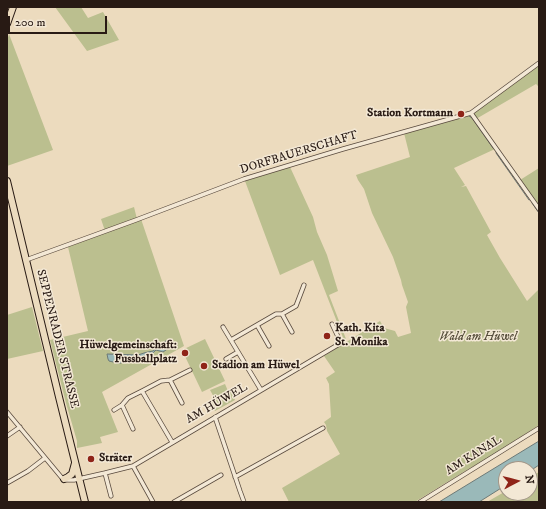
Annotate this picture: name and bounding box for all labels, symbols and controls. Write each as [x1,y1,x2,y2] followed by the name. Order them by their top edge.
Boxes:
[10,8,109,34] scale bar
[15,15,45,30] text: 200 m
[367,107,453,121] place label: Station Kortmann
[456,109,466,119] marker: Station Kortmann
[239,128,359,178] street label: DORFBAUERSCHAFT
[33,268,81,410] street label: SEPPENRADER STRASSE
[335,322,388,350] place label: Kath. Kita St. Monika
[322,331,332,341] marker: Kath. Kita St. Monika
[439,331,517,345] park label: Wald am Hüwel
[80,339,177,367] place label: Hüwelgemeinschaft: Fussballplatz
[180,348,190,358] marker: Hüwelgemeinschaft: Fussballplatz
[212,359,300,373] place label: Stadion am Hüwel
[199,361,209,371] marker: Stadion am Hüwel
[184,381,250,427] street label: AM HÜWEL
[443,433,505,479] street label: AM KANAL
[99,452,132,466] place label: Sträter
[86,454,96,464] marker: Sträter
[498,461,538,501] north arrow
[521,474,536,485] text: N

